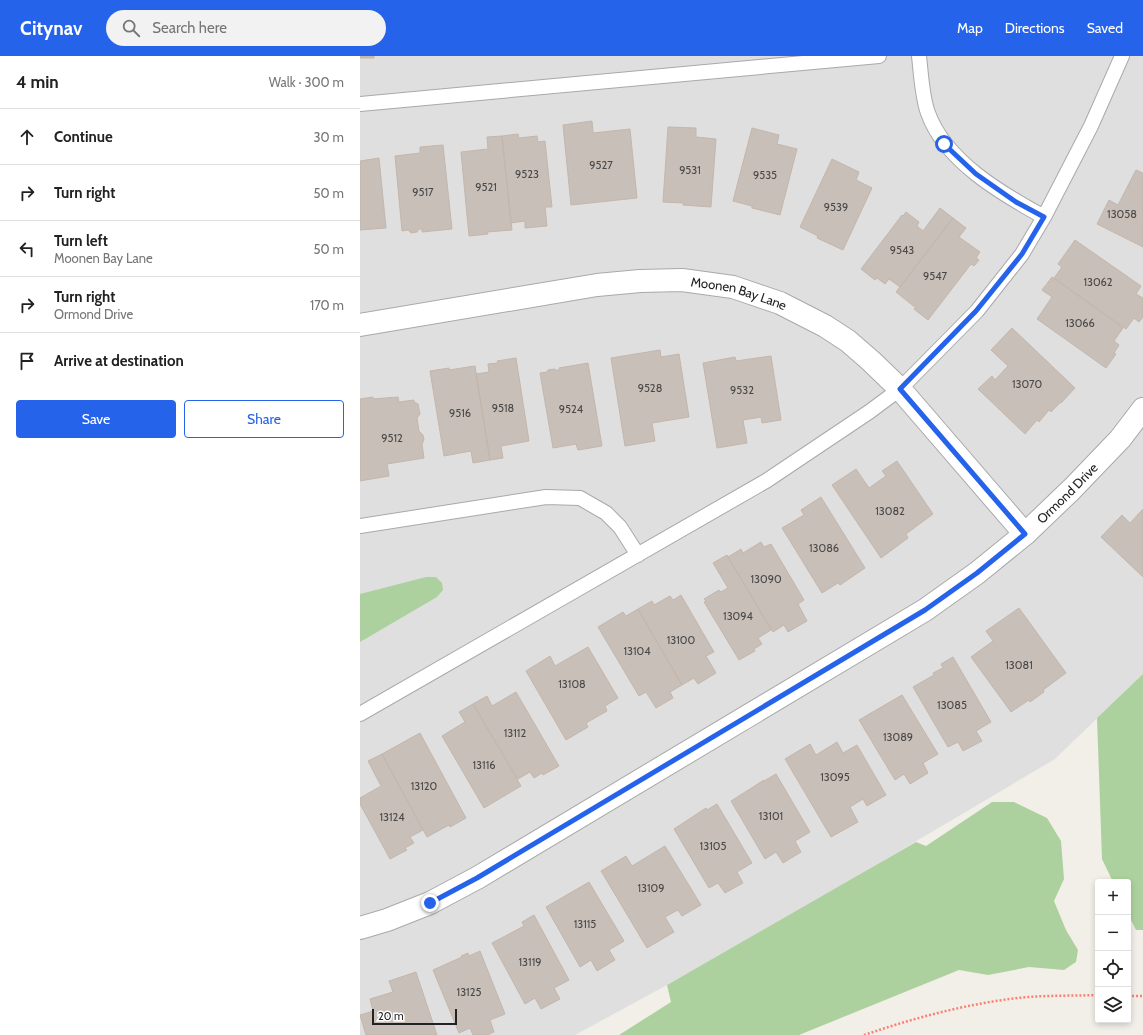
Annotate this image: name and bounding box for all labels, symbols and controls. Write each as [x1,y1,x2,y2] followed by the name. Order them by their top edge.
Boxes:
[106,10,386,46] search box
[20,17,82,40] text: Citynav
[120,17,142,39] icon: search
[152,19,227,37] text: Search here
[957,19,983,37] text: Map
[1005,19,1065,37] text: Directions
[1087,19,1123,37] text: Saved
[16,72,59,92] text: 4 min
[269,74,344,90] text: Walk · 300 m
[16,126,38,148] icon: ahead
[54,128,113,146] text: Continue
[314,129,344,145] text: 30 m
[935,135,953,153] route start
[589,158,613,172] house number: 9527
[679,163,701,177] house number: 9531
[515,167,539,181] house number: 9523
[753,168,777,182] house number: 9535
[475,180,497,194] house number: 9521
[16,182,38,204] icon: right
[54,184,115,202] text: Turn right
[314,185,344,201] text: 50 m
[412,185,434,199] house number: 9517
[824,200,848,214] house number: 9539
[1107,207,1137,221] house number: 13058
[54,232,108,250] text: Turn left
[16,238,38,260] icon: left
[314,241,344,257] text: 50 m
[890,243,914,257] house number: 9543
[54,250,153,266] text: Moonen Bay Lane
[923,269,948,283] house number: 9547
[690,273,790,313] street label: Moonen Bay Lane
[1083,275,1113,289] house number: 13062
[54,288,115,306] text: Turn right
[16,294,38,316] icon: right
[310,297,344,313] text: 170 m
[54,306,133,322] text: Ormond Drive
[1065,316,1095,330] house number: 13066
[16,350,38,372] icon: arrive
[54,352,184,370] text: Arrive at destination
[1012,377,1042,391] house number: 13070
[638,381,662,395] house number: 9528
[730,383,754,397] house number: 9532
[16,400,176,438] button: Save
[184,400,344,438] button: Share
[492,401,514,415] house number: 9518
[559,402,584,416] house number: 9524
[449,406,471,420] house number: 9516
[381,431,403,445] house number: 9512
[1033,459,1101,527] street label: Ormond Drive
[875,504,905,518] house number: 13082
[809,541,839,555] house number: 13086
[750,572,782,586] house number: 13090
[723,609,754,623] house number: 13094
[667,633,696,647] house number: 13100
[623,644,651,658] house number: 13104
[1005,658,1033,672] house number: 13081
[558,677,586,691] house number: 13108
[937,698,967,712] house number: 13085
[504,726,526,740] house number: 13112
[883,730,913,744] house number: 13089
[473,758,495,772] house number: 13116
[820,770,850,784] house number: 13095
[411,779,438,793] house number: 13120
[759,809,783,823] house number: 13101
[379,810,405,824] house number: 13124
[700,839,726,853] house number: 13105
[1095,879,1131,1023] map controls
[1095,879,1131,915] button: +
[637,881,665,895] house number: 13109
[421,894,439,912] route end
[1095,915,1131,951] button: −
[574,917,596,931] house number: 13115
[1095,951,1131,987] button: locate
[519,955,541,969] house number: 13119
[457,985,481,999] house number: 13125
[1095,987,1131,1023] button: layers
[372,1007,457,1026] scale bar
[378,1009,404,1023] text: 20 m

